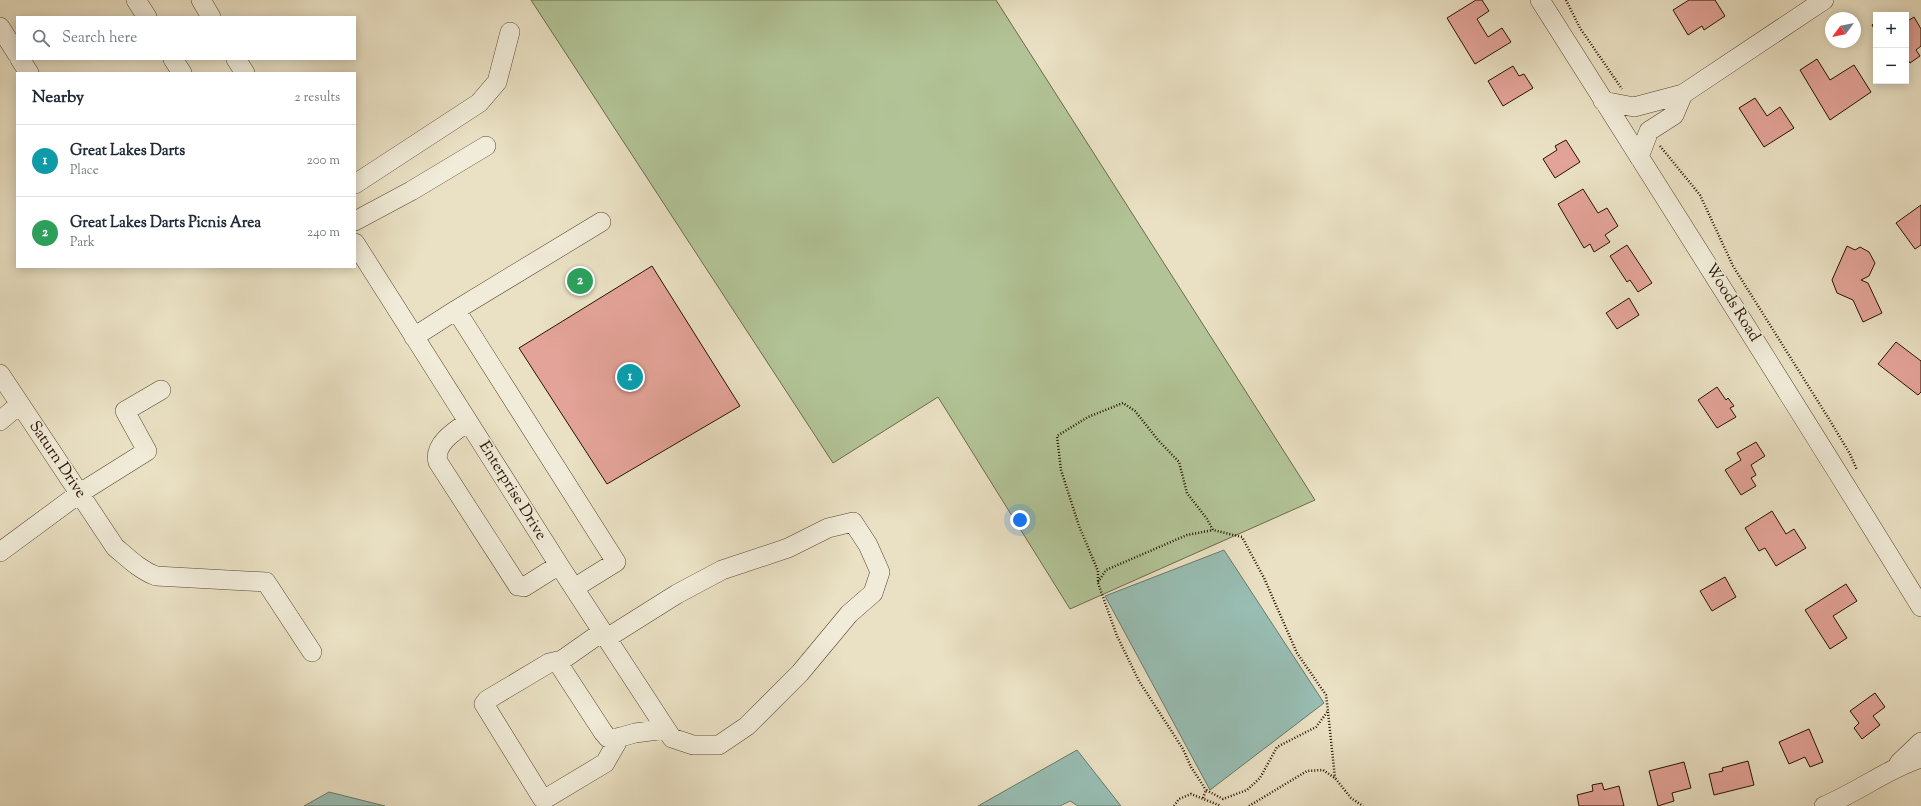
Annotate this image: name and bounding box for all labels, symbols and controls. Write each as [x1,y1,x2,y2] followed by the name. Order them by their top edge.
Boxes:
[1825,12,1861,48] north arrow
[1873,12,1909,84] map controls
[1873,12,1909,48] button: +
[16,16,356,60] search box
[30,27,52,49] icon: search
[62,28,137,49] text: Search here
[1873,48,1909,84] button: −
[32,86,84,110] text: Nearby
[295,89,340,107] text: 2 results
[70,141,185,162] text: Great Lakes Darts
[43,152,47,170] text: 1
[307,152,340,170] text: 200 m
[70,162,99,180] text: Place
[70,213,261,234] text: Great Lakes Darts Picnis Area
[42,224,48,242] text: 2
[307,224,340,242] text: 240 m
[70,234,95,252] text: Park
[1699,259,1765,347] street label: Woods Road
[567,266,593,296] pin: 2
[617,362,643,392] pin: 1
[23,417,91,503] street label: Saturn Drive
[472,437,552,545] street label: Enterprise Drive
[1010,510,1030,530] your location

